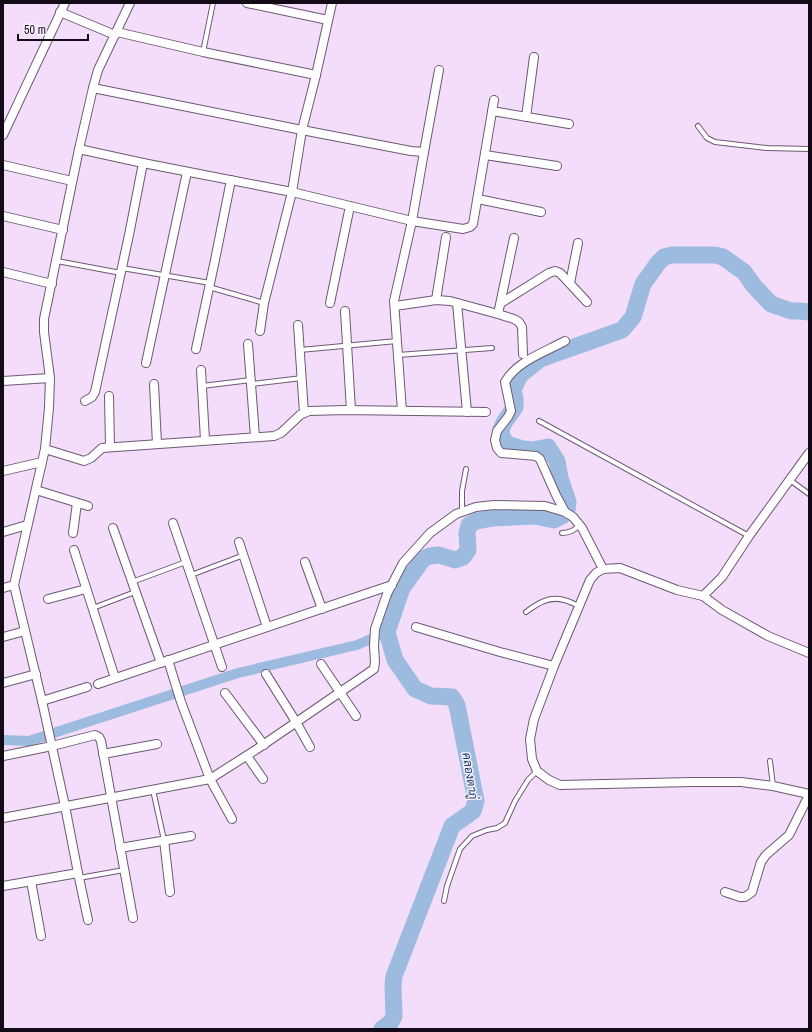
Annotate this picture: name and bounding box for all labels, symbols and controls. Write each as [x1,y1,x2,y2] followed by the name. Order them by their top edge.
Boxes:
[18,16,88,42] scale bar
[24,22,46,38] text: 50 m
[458,751,482,801] water label: คลองตาภู่

